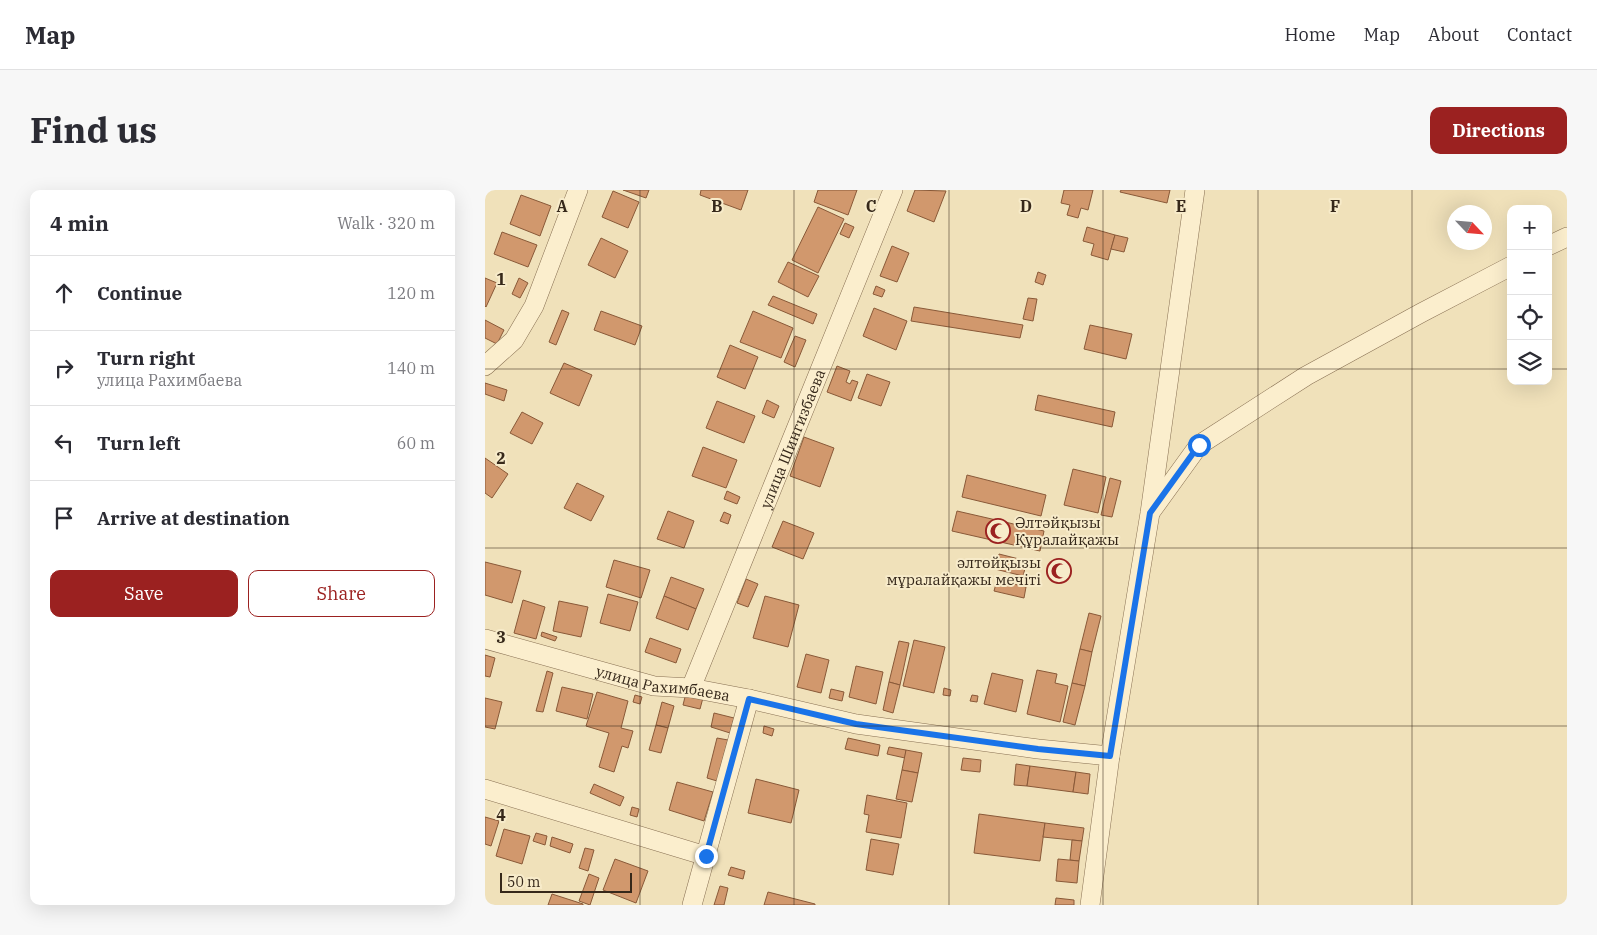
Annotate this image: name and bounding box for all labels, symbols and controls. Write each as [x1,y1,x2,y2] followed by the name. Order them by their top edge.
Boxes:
[25,19,75,51] text: Map
[1284,23,1336,46] text: Home
[1364,23,1400,46] text: Map
[1428,23,1479,46] text: About
[1507,23,1572,46] text: Contact
[30,107,157,153] text: Find us
[1430,107,1567,154] button: Directions
[556,196,568,216] text: A
[711,196,723,216] text: B
[866,196,876,216] text: C
[1020,196,1032,216] text: D
[1176,196,1186,216] text: E
[1330,196,1340,216] text: F
[1447,205,1492,250] north arrow
[1507,205,1552,385] map controls
[1507,205,1552,250] button: +
[50,209,109,237] text: 4 min
[337,213,435,233] text: Walk · 320 m
[1507,250,1552,295] button: −
[496,269,506,289] text: 1
[50,279,78,307] icon: ahead
[97,281,182,305] text: Continue
[387,283,435,303] text: 120 m
[1507,295,1552,340] button: locate
[1507,340,1552,385] button: layers
[97,346,195,370] text: Turn right
[50,354,78,382] icon: right
[387,358,435,378] text: 140 m
[755,366,829,511] street label: улица Шингизбаева
[97,370,242,390] text: улица Рахимбаева
[50,429,78,457] icon: left
[97,431,180,455] text: Turn left
[397,433,435,453] text: 60 m
[1188,434,1211,457] route start
[496,448,506,468] text: 2
[50,504,78,532] icon: arrive
[97,506,290,530] text: Arrive at destination
[1015,513,1119,549] place label: Әлтәйқызы Құралайқажы
[985,518,1011,544] mosque icon: Әлтәйқызы Құралайқажы
[886,553,1041,589] place label: әлтөйқызы мұралайқажы мечіті
[1046,558,1072,584] mosque icon: әлтөйқызы мұралайқажы мечіті
[50,570,238,617] button: Save
[248,570,435,617] button: Share
[496,627,506,647] text: 3
[594,661,732,705] street label: улица Рахимбаева
[496,805,506,825] text: 4
[695,845,718,868] route end
[500,870,633,893] scale bar
[507,873,540,891] text: 50 m

